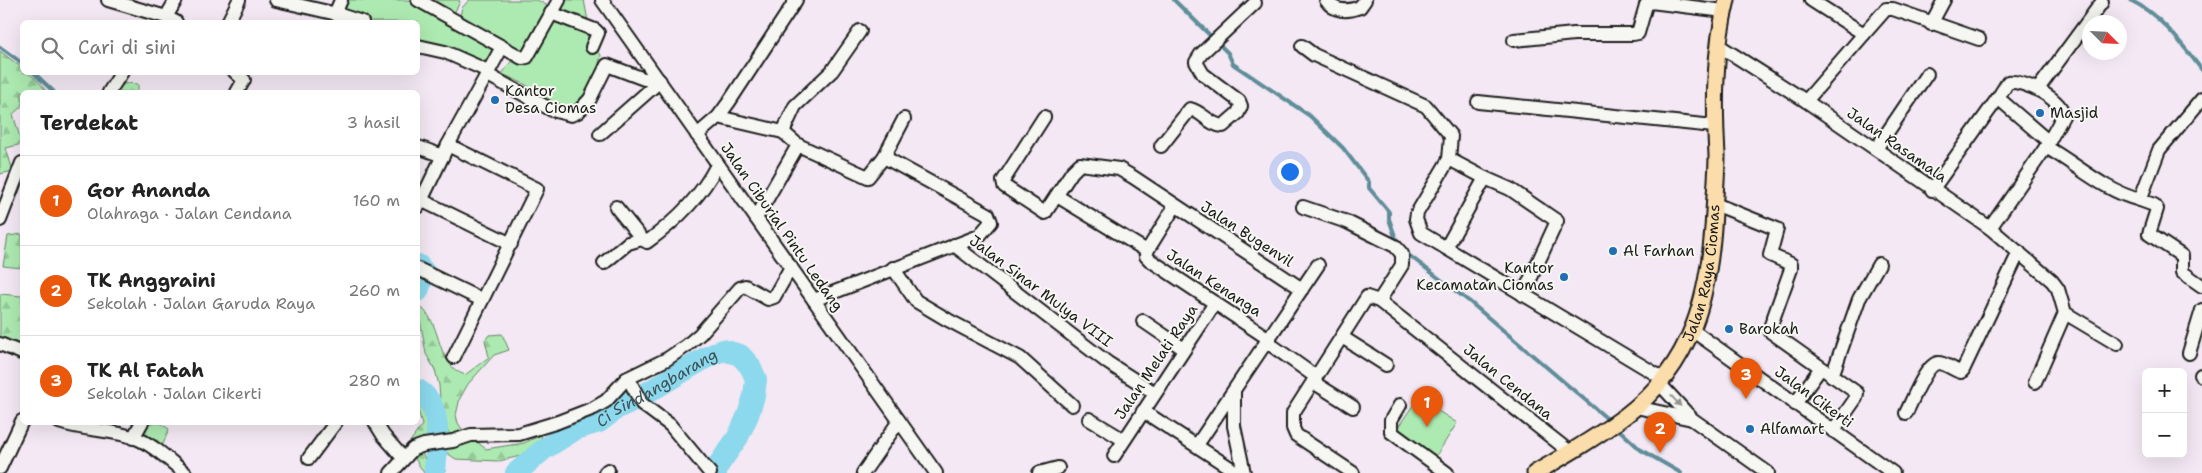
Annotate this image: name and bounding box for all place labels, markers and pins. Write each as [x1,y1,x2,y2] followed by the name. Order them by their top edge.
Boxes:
[505,81,596,118] place label: Kantor Desa Ciomas
[489,94,501,106] marker: Kantor Desa Ciomas
[2050,103,2099,123] place label: Masjid
[2034,107,2046,119] marker: Masjid
[1623,241,1694,261] place label: Al Farhan
[1607,245,1619,257] marker: Al Farhan
[1416,258,1554,295] place label: Kantor Kecamatan Ciomas
[1558,271,1570,283] marker: Kantor Kecamatan Ciomas
[1739,319,1799,339] place label: Barokah
[1723,323,1735,335] marker: Barokah
[1730,358,1762,399] pin: 3
[1411,386,1443,427] pin: 1
[1644,412,1676,453] pin: 2
[1760,419,1825,439] place label: Alfamart
[1744,423,1756,435] marker: Alfamart

